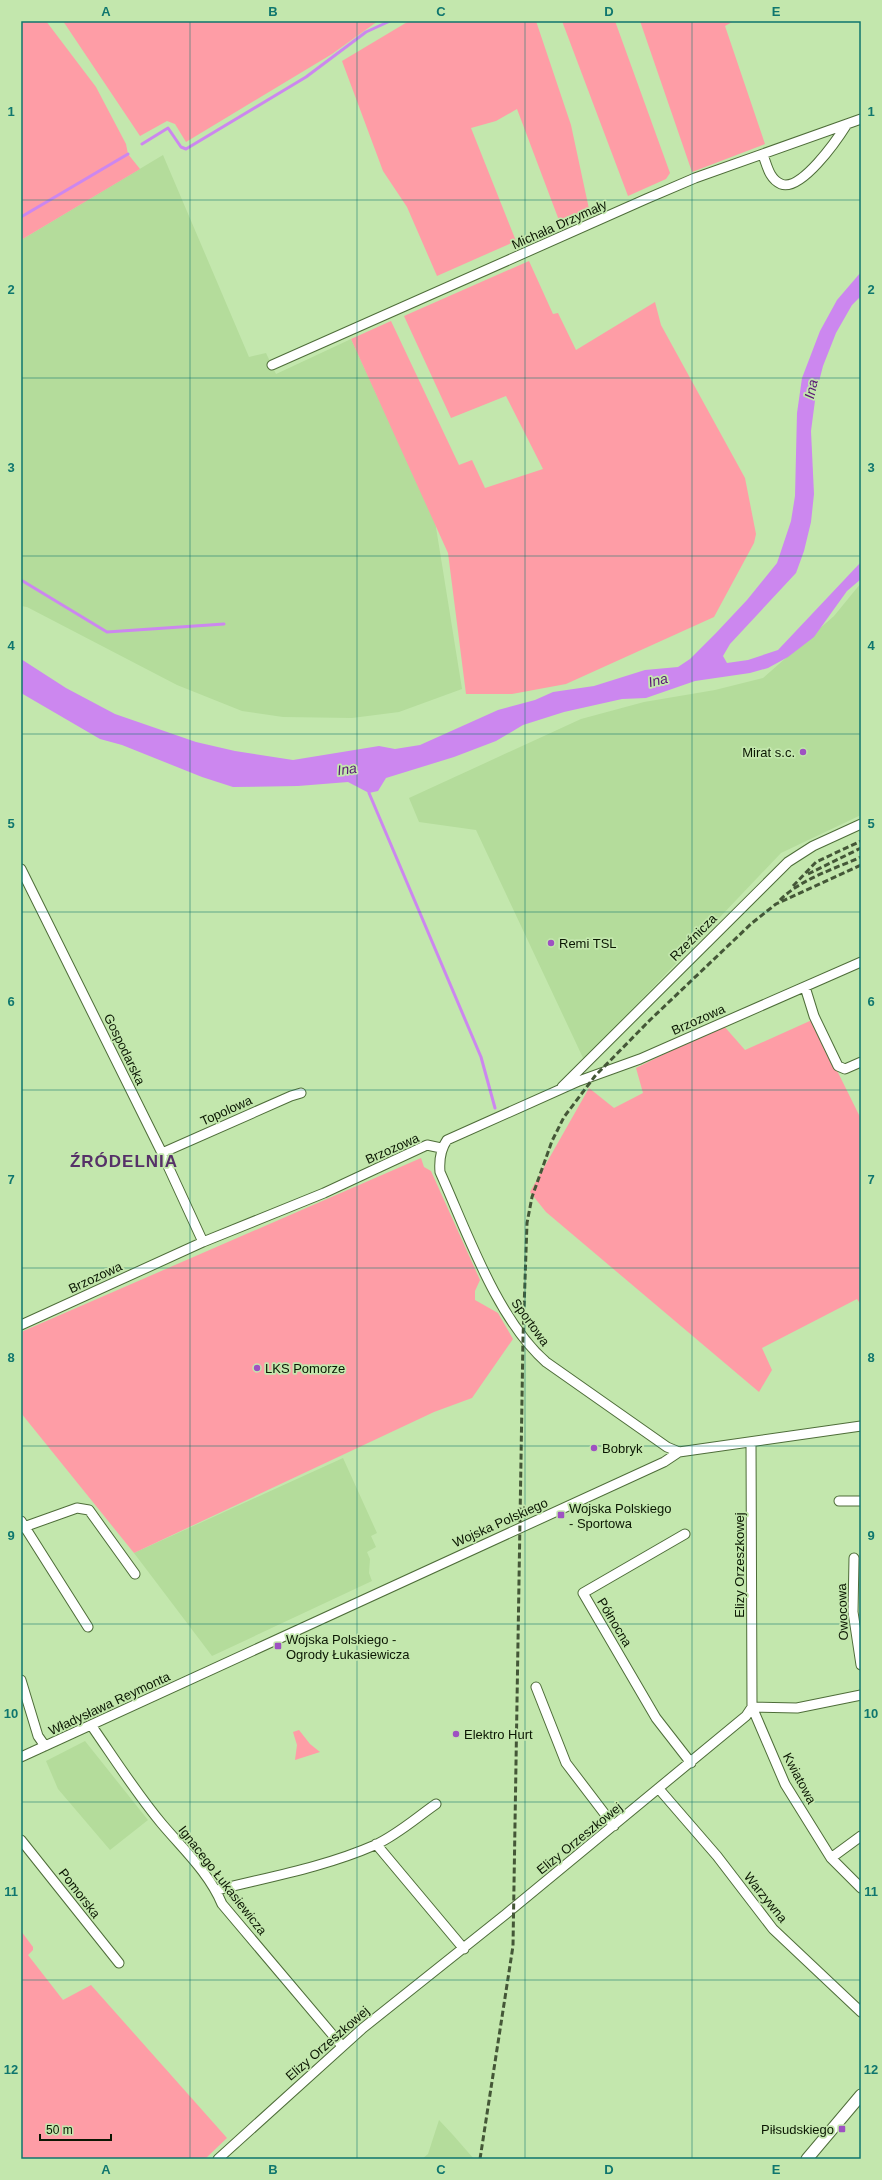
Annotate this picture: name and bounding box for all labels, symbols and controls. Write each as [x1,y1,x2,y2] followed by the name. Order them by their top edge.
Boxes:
[101,4,111,19] text: A
[268,4,278,19] text: B
[436,4,446,19] text: C
[604,4,614,19] text: D
[772,4,781,19] text: E
[7,104,15,119] text: 1
[867,104,875,119] text: 1
[509,197,610,252] street label: Michała Drzymały
[7,282,15,297] text: 2
[867,282,875,297] text: 2
[801,378,821,400] water label: Ina
[7,460,15,475] text: 3
[867,460,875,475] text: 3
[7,638,15,653] text: 4
[867,638,875,653] text: 4
[647,670,670,690] water label: Ina
[742,745,795,760] place label: Mirat s.c.
[798,747,808,757] marker: Mirat s.c.
[336,760,358,778] water label: Ina
[7,816,15,831] text: 5
[867,816,875,831] text: 5
[667,910,720,964] street label: Rzeźnicza
[559,936,617,951] place label: Remi TSL
[546,938,556,948] marker: Remi TSL
[7,994,15,1009] text: 6
[867,994,875,1009] text: 6
[669,1001,728,1038] street label: Brzozowa
[101,1011,149,1088] street label: Gospodarska
[198,1092,255,1128] street label: Topolowa
[363,1130,422,1167] street label: Brzozowa
[70,1152,178,1171] district label: ŹRÓDELNIA
[7,1172,15,1187] text: 7
[867,1172,875,1187] text: 7
[66,1258,125,1296] street label: Brzozowa
[508,1296,553,1350] street label: Sportowa
[7,1350,15,1365] text: 8
[867,1350,875,1365] text: 8
[265,1361,345,1376] place label: LKS Pomorze
[252,1363,262,1373] marker: LKS Pomorze
[602,1441,643,1456] place label: Bobryk
[589,1443,599,1453] marker: Bobryk
[450,1495,550,1550] street label: Wojska Polskiego
[569,1501,671,1531] place label: Wojska Polskiego - Sportowa
[556,1510,566,1520] marker: Wojska Polskiego - Sportowa
[732,1512,747,1618] street label: Elizy Orzeszkowej
[7,1528,15,1543] text: 9
[867,1528,875,1543] text: 9
[834,1582,851,1641] street label: Owocowa
[594,1595,635,1650] street label: Północna
[286,1632,410,1662] place label: Wojska Polskiego - Ogrody Łukasiewicza
[273,1641,283,1651] marker: Wojska Polskiego - Ogrody Łukasiewicza
[46,1668,173,1738] street label: Władysława Reymonta
[4,1706,18,1721] text: 10
[864,1706,878,1721] text: 10
[464,1727,533,1742] place label: Elektro Hurt
[451,1729,461,1739] marker: Elektro Hurt
[780,1750,820,1807] street label: Kwiatowa
[534,1799,625,1877] street label: Elizy Orzeszkowej
[175,1823,270,1938] street label: Ignacego Łukasiewicza
[56,1866,104,1922] street label: Pomorska
[741,1869,791,1926] street label: Warzywna
[4,1884,18,1899] text: 11
[864,1884,878,1899] text: 11
[283,2003,372,2084] street label: Elizy Orzeszkowej
[4,2062,18,2077] text: 12
[864,2062,878,2077] text: 12
[40,2116,111,2142] scale bar
[761,2122,834,2137] place label: Piłsudskiego
[46,2123,73,2137] text: 50 m
[837,2124,847,2134] marker: Piłsudskiego
[101,2162,111,2177] text: A
[268,2162,278,2177] text: B
[436,2162,446,2177] text: C
[604,2162,614,2177] text: D
[772,2162,781,2177] text: E

